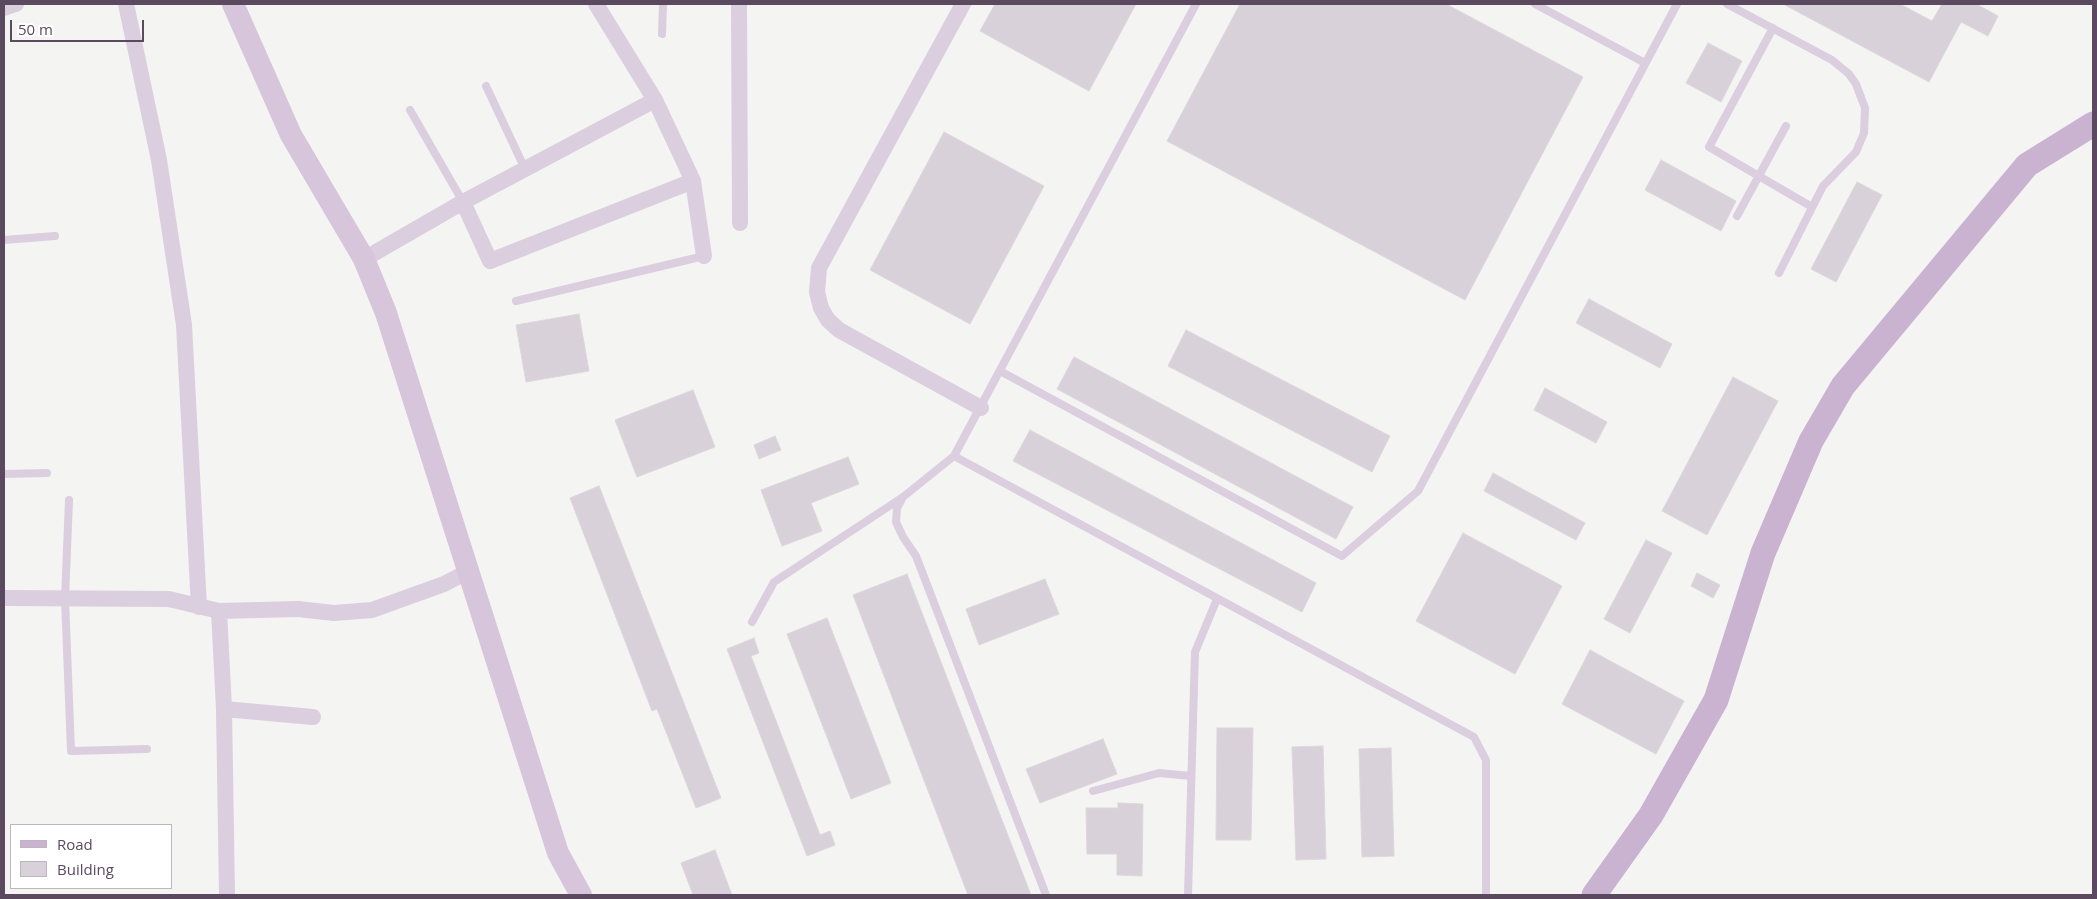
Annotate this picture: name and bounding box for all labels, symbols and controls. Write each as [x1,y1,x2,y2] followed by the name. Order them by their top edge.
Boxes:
[12,10,146,42] scale bar
[18,19,53,39] text: 50 m
[10,824,172,889] legend
[57,834,93,854] text: Road
[57,859,114,879] text: Building

